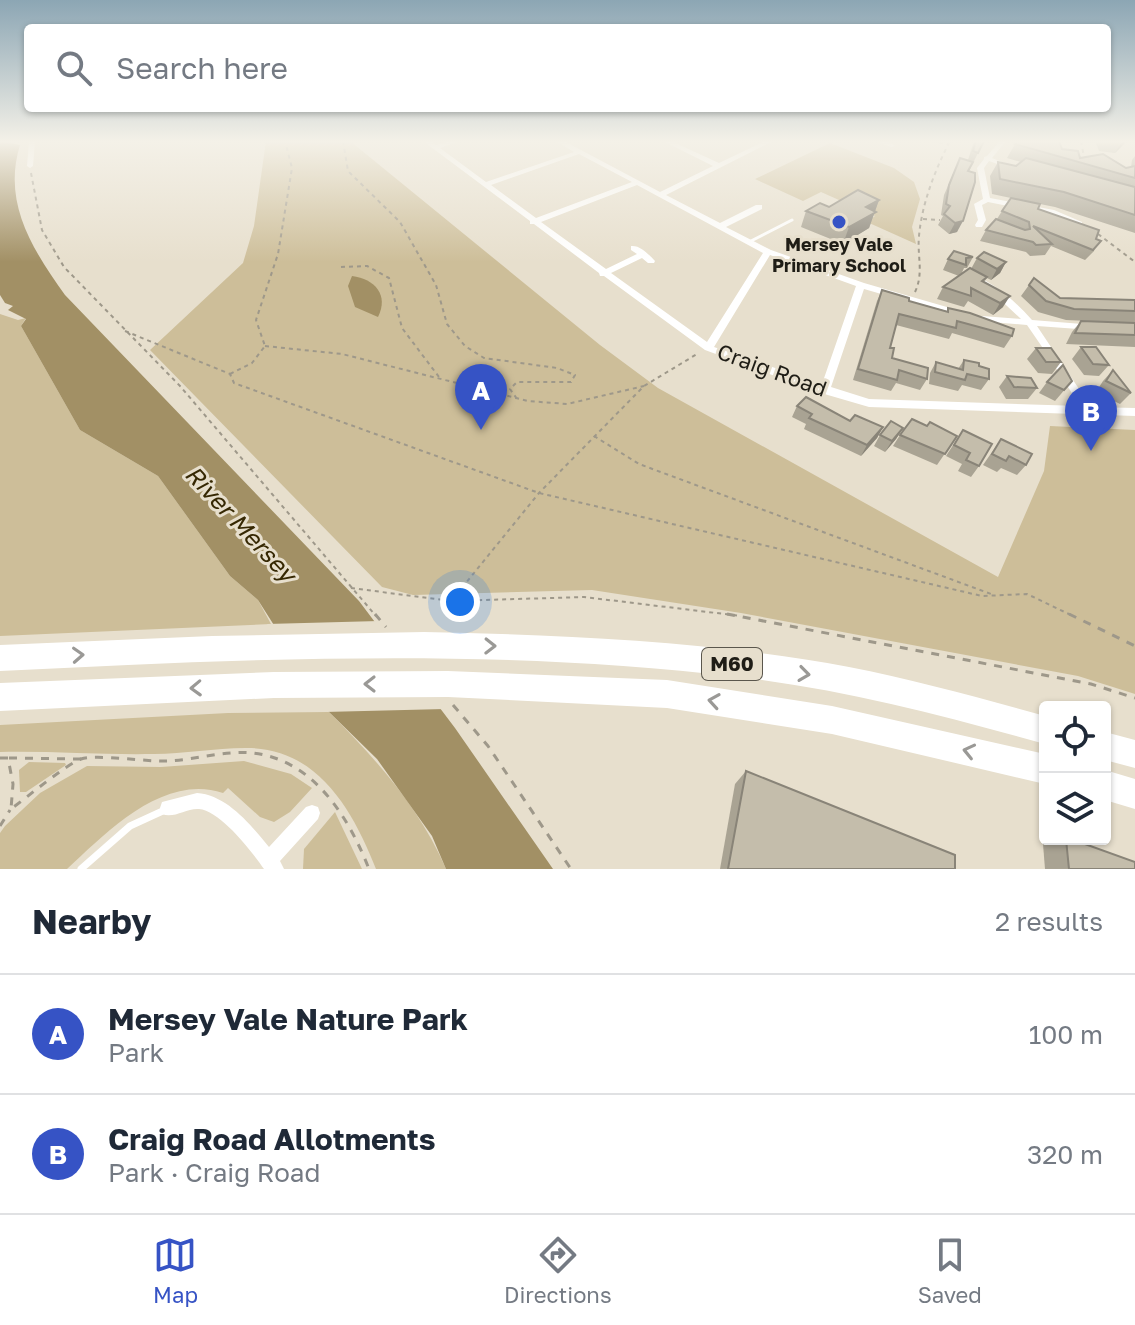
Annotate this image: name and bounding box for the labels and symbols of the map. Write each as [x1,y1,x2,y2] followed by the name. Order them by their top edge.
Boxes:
[830,213,848,231] marker: Mersey Vale Primary School
[772,233,906,276] place label: Mersey Vale Primary School
[714,337,831,402] street label: Craig Road
[455,364,507,430] pin: A
[1065,385,1117,451] pin: B
[179,459,305,590] water label: River Mersey
[440,582,480,622] your location
[484,637,497,654] one-way arrow
[72,646,85,663] one-way arrow
[702,648,762,680] road number: M60
[798,665,811,682] one-way arrow
[363,675,376,693] one-way arrow
[189,680,202,697] one-way arrow
[707,694,721,711] one-way arrow
[963,743,976,760] one-way arrow

